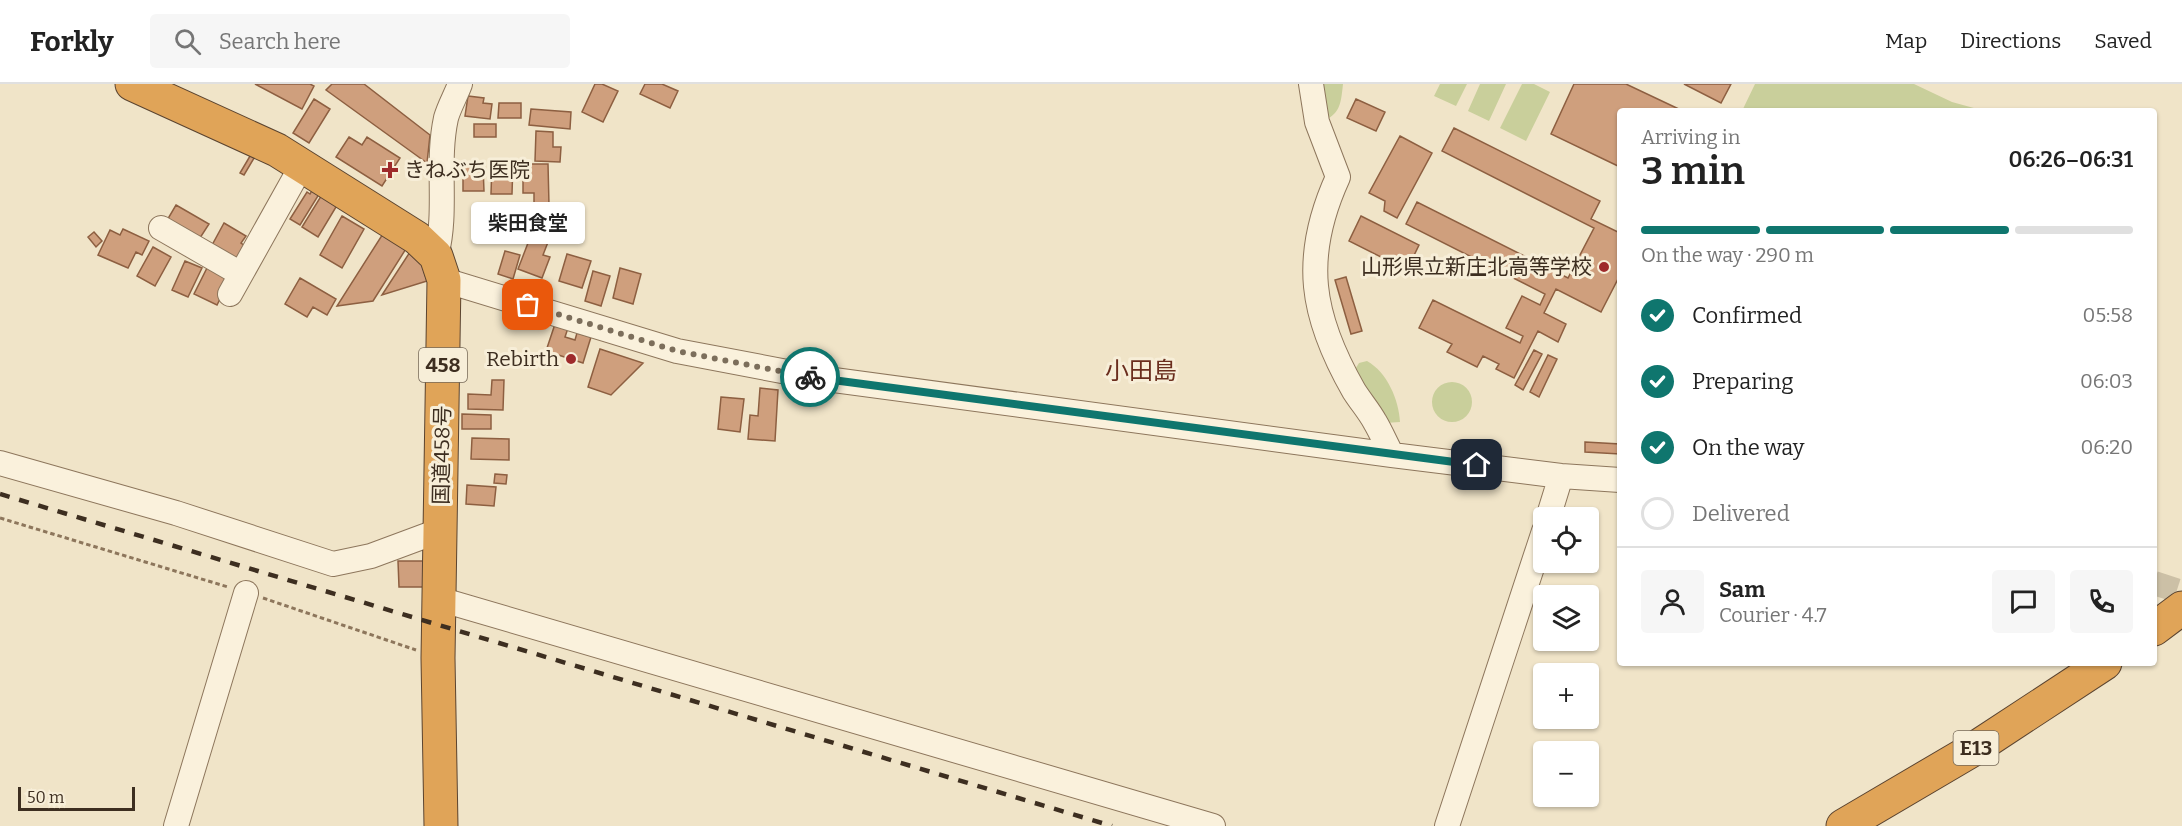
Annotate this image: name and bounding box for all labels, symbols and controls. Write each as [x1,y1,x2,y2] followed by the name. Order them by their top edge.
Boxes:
[150,14,570,68] search box
[30,25,114,58] text: Forkly
[171,25,204,58] icon: search
[219,28,341,55] text: Search here
[1885,28,1927,54] text: Map
[1960,28,2061,54] text: Directions
[2094,28,2152,54] text: Saved
[1641,125,1740,149] text: Arriving in
[2008,146,2133,173] text: 06:26–06:31
[1641,148,1745,194] text: 3 min
[404,157,530,183] place label: きねぶち医院
[381,161,399,179] marker: きねぶち医院
[471,203,585,245] callout: 柴田食堂
[488,211,568,235] text: 柴田食堂
[1641,243,1814,267] text: On the way · 290 m
[1361,254,1592,280] place label: 山形県立新庄北高等学校
[1597,260,1611,274] marker: 山形県立新庄北高等学校
[502,279,553,330] pin
[511,288,544,321] icon: bag
[1641,299,1674,332] icon: check
[1692,302,1802,329] text: Confirmed
[2083,303,2133,327] text: 05:58
[486,346,559,372] place label: Rebirth
[780,347,840,407] courier
[419,348,467,382] road number: 458
[564,352,578,366] marker: Rebirth
[1105,357,1177,385] district label: 小田島
[794,361,827,394] icon: bike
[1641,365,1674,398] icon: check
[1692,368,1794,395] text: Preparing
[2080,369,2133,393] text: 06:03
[428,405,456,505] street label: 国道458号
[1641,431,1674,464] icon: check
[1692,434,1804,461] text: On the way
[2081,435,2133,459] text: 06:20
[1451,439,1502,490] pin
[1460,448,1493,481] icon: home
[1692,500,1790,527] text: Delivered
[1533,507,1599,807] map controls
[1533,507,1599,573] button: locate
[1641,570,1704,633] button: person
[1992,570,2055,633] button: chat
[2070,570,2133,633] button: phone
[1719,576,1765,603] text: Sam
[1533,585,1599,651] button: layers
[1719,603,1827,627] text: Courier · 4.7
[1533,663,1599,729] button: +
[1954,731,1998,765] road number: E13
[1533,741,1599,807] button: −
[18,784,135,812] scale bar
[27,788,64,807] text: 50 m

